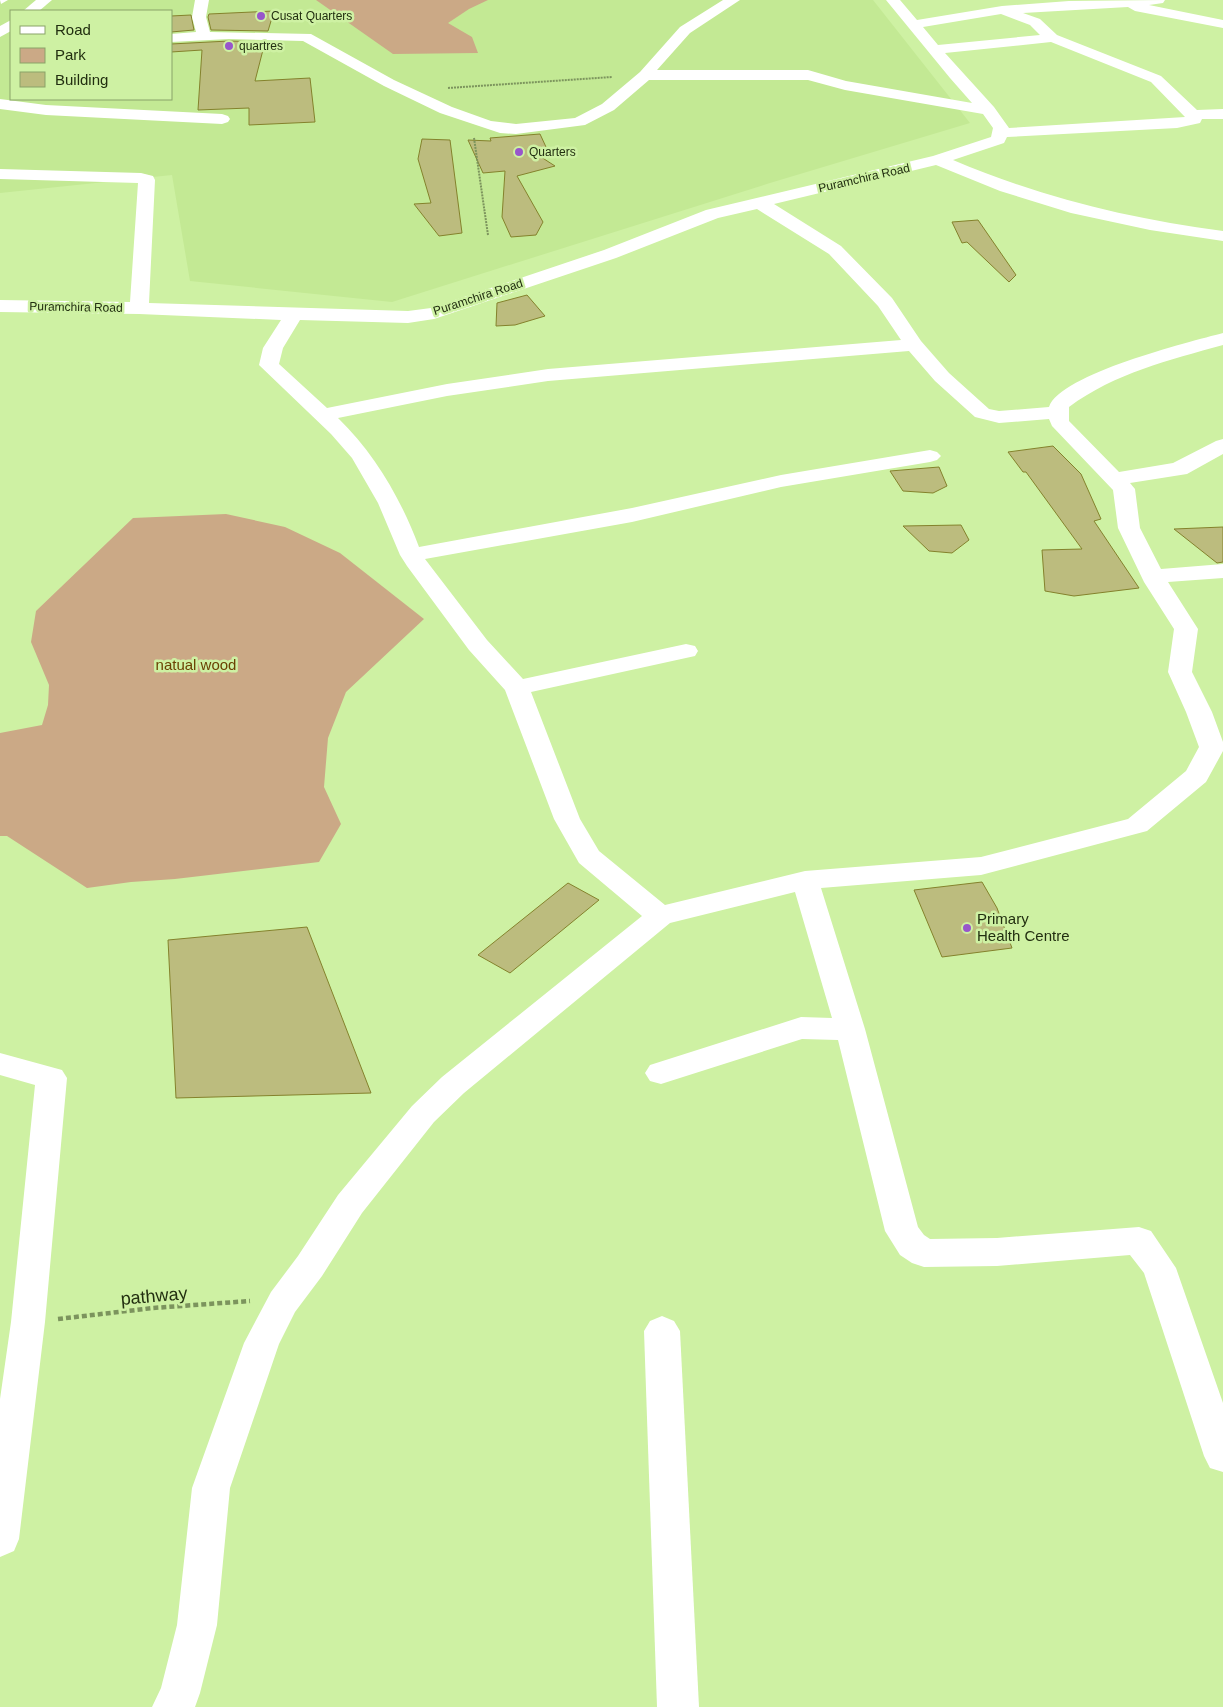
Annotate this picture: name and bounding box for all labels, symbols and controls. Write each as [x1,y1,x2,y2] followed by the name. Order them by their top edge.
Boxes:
[271,9,352,23] place label: Cusat Quarters
[10,10,172,100] legend
[255,10,267,22] marker: Cusat Quarters
[55,21,91,38] text: Road
[239,39,283,53] place label: quartres
[223,40,235,52] marker: quartres
[55,46,86,63] text: Park
[55,71,108,88] text: Building
[529,145,576,159] place label: Quarters
[513,146,525,158] marker: Quarters
[817,161,911,195] street label: Puramchira Road
[431,276,525,318] street label: Puramchira Road
[29,299,123,315] street label: Puramchira Road
[156,656,236,673] park label: natual wood
[977,910,1070,944] place label: Primary Health Centre
[961,922,973,934] marker: Primary Health Centre
[120,1283,188,1309] street label: pathway

